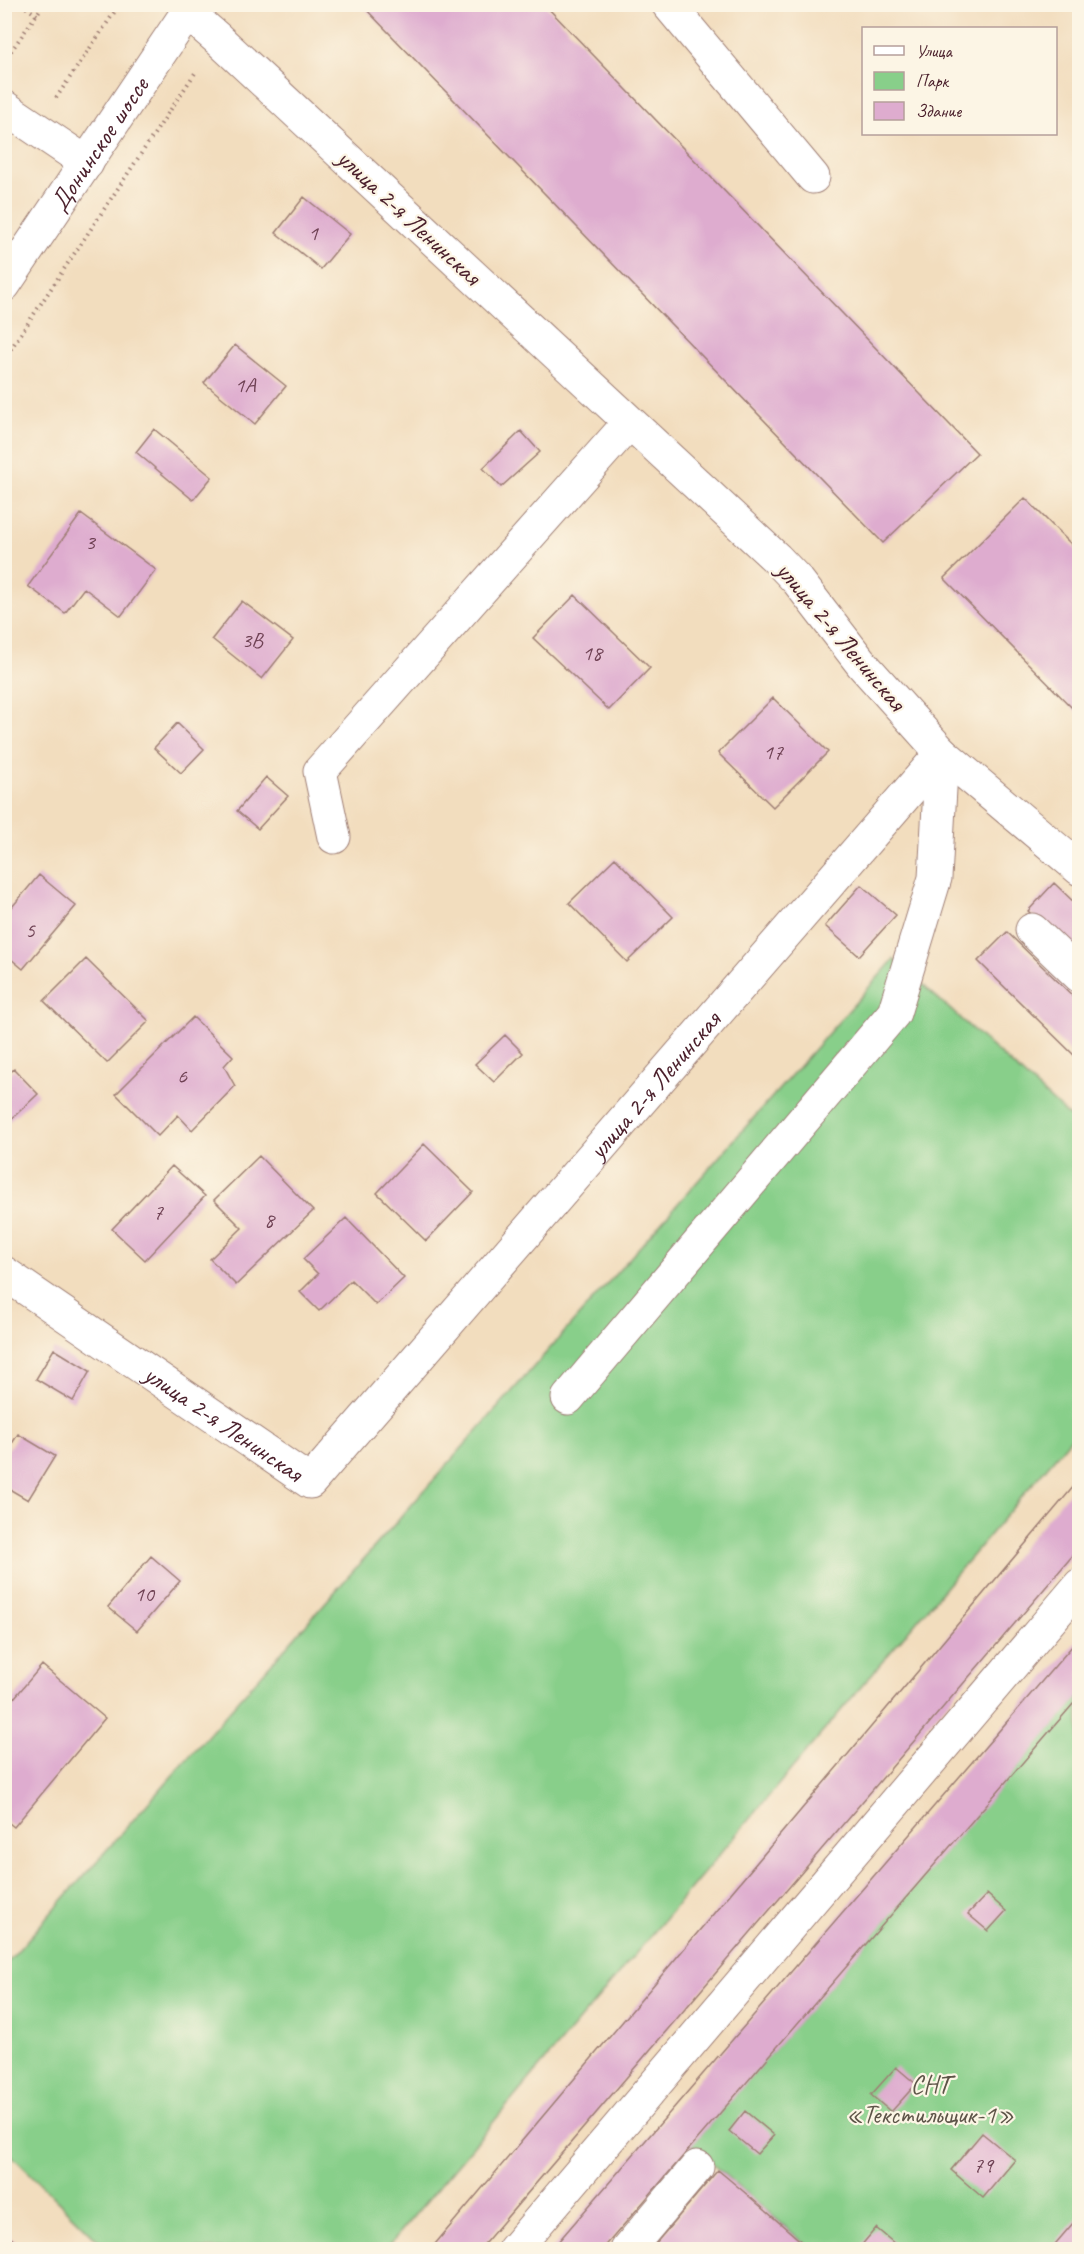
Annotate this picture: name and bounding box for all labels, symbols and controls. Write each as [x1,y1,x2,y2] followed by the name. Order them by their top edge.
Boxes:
[862,27,1057,135] legend
[916,40,953,62] text: Улица
[42,69,157,217] street label: Донинское шоссе
[916,70,950,92] text: Парк
[916,100,962,122] text: Здание
[329,141,489,293] street label: улица 2-я Ленинская
[308,219,319,247] house number: 1
[235,371,256,399] house number: 1А
[85,528,97,556] house number: 3
[768,553,914,719] street label: улица 2-я Ленинская
[241,626,264,654] house number: 3В
[582,639,604,667] house number: 18
[763,738,784,766] house number: 17
[25,916,36,944] house number: 5
[580,1003,729,1167] street label: улица 2-я Ленинская
[177,1062,188,1090] house number: 6
[153,1198,164,1226] house number: 7
[264,1206,276,1234] house number: 8
[136,1356,311,1490] street label: улица 2-я Ленинская
[134,1580,156,1608] house number: 10
[846,2068,1014,2131] park label: СНТ «Текстильщик-1»
[973,2151,995,2179] house number: 79

